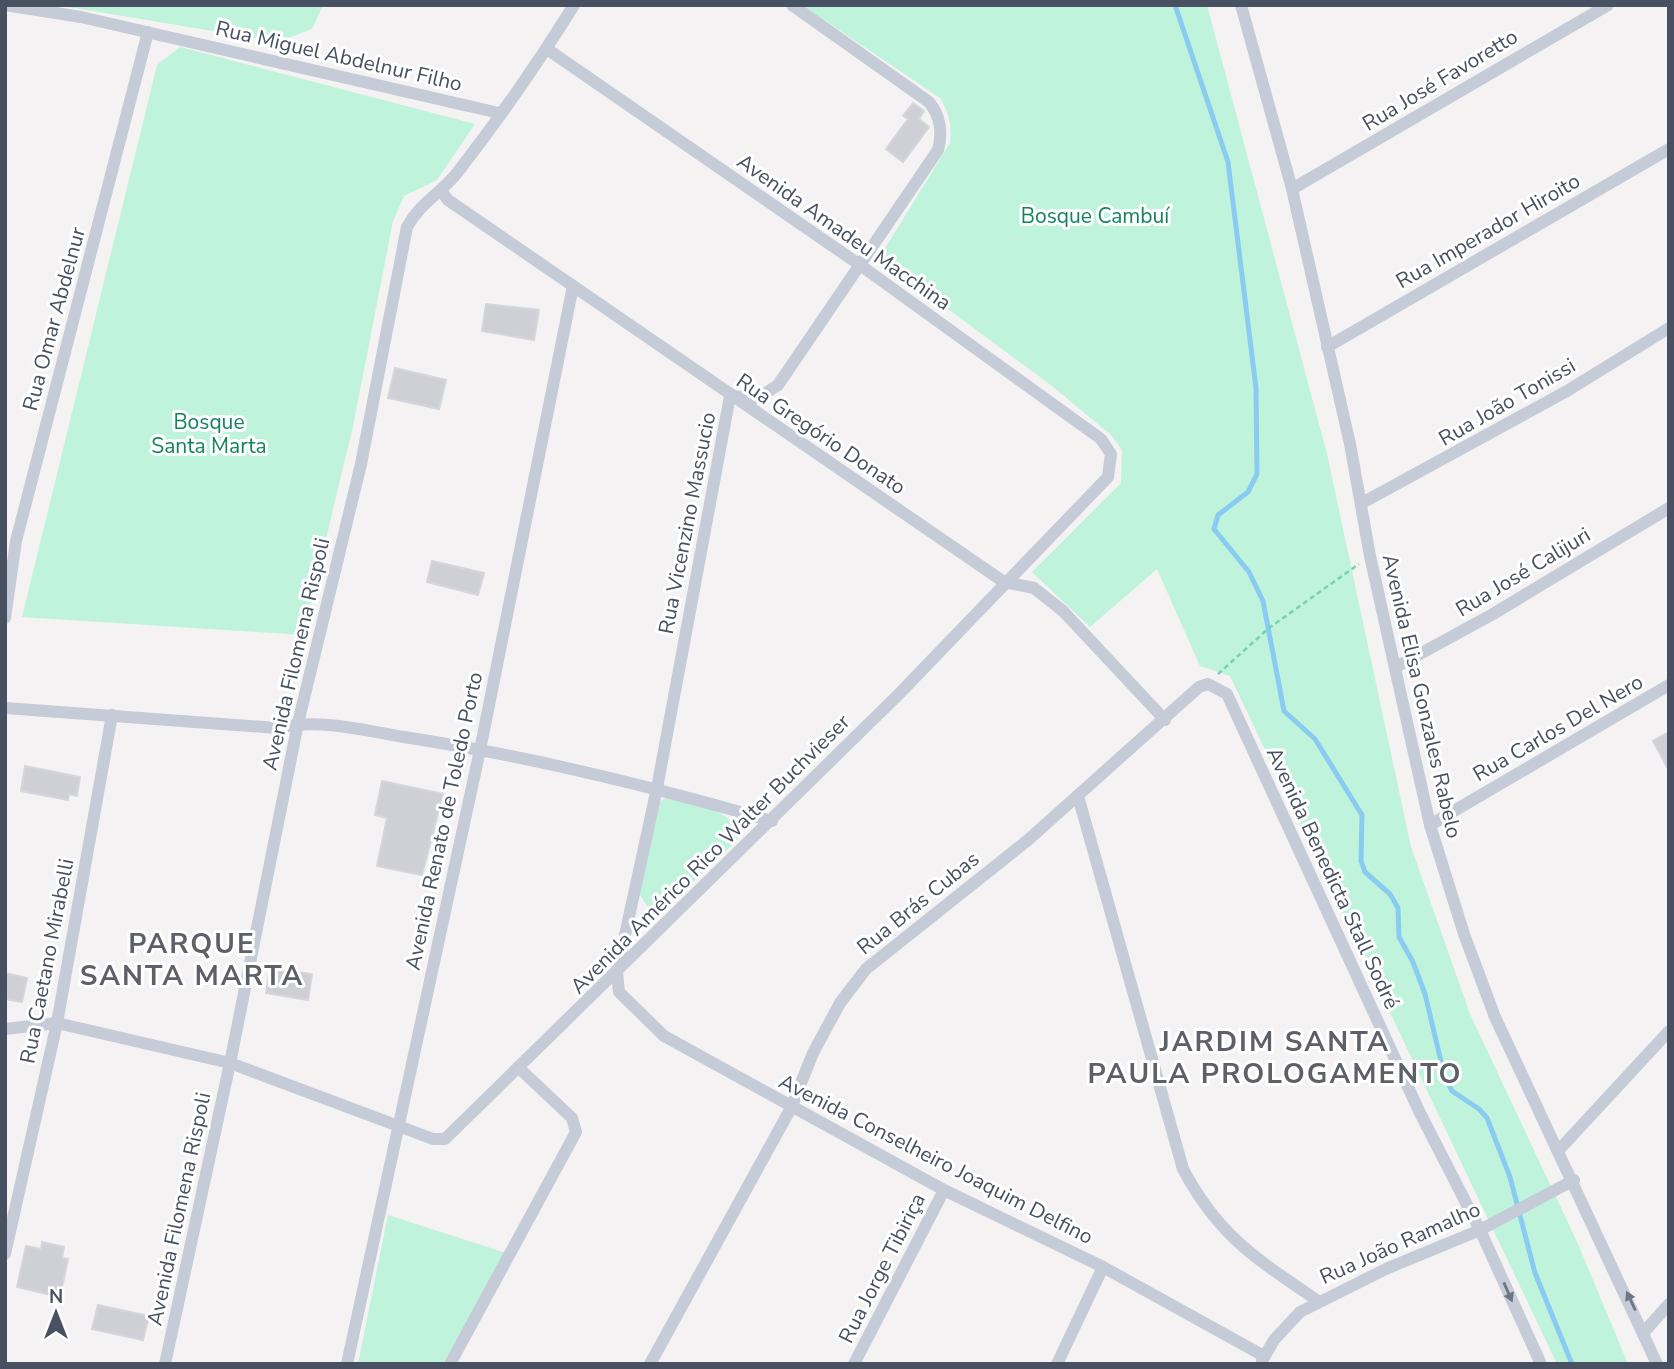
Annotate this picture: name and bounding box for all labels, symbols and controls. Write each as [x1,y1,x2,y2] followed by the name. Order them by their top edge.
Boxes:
[213,14,465,98] street label: Rua Miguel Abdelnur Filho
[1357,23,1523,137] street label: Rua José Favoretto
[731,147,957,317] street label: Avenida Amadeu Macchina
[1391,167,1585,295] street label: Rua Imperador Hiroito
[1021,202,1170,230] park label: Bosque Cambuí
[16,224,92,414] street label: Rua Omar Abdelnur
[1433,351,1581,453] street label: Rua João Tonissi
[731,367,911,501] street label: Rua Gregório Donato
[151,408,267,460] park label: Bosque Santa Marta
[652,410,722,636] street label: Rua Vicenzino Massucio
[1450,521,1596,623] street label: Rua José Calijuri
[256,535,336,773] street label: Avenida Filomena Rispoli
[1376,551,1468,841] street label: Avenida Elisa Gonzales Rabelo
[1468,668,1648,788] street label: Rua Carlos Del Nero
[399,669,489,973] street label: Avenida Renato de Toledo Porto
[564,708,856,1000] street label: Avenida Américo Rico Walter Buchvieser
[1260,743,1406,1013] street label: Avenida Benedicta Stall Sodré
[851,845,985,961] street label: Rua Brás Cubas
[13,856,81,1066] street label: Rua Caetano Mirabelli
[80,925,304,995] district label: PARQUE SANTA MARTA
[1088,1023,1462,1093] district label: JARDIM SANTA PAULA PROLOGAMENTO
[774,1067,1098,1251] street label: Avenida Conselheiro Joaquim Delfino
[141,1090,217,1328] street label: Avenida Filomena Rispoli
[832,1188,932,1348] street label: Rua Jorge Tibiriça
[1315,1195,1485,1291] street label: Rua João Ramalho
[21,1278,91,1348] north arrow
[1502,1282,1514,1302] one-way arrow
[49,1284,63,1310] text: N
[1625,1291,1636,1311] one-way arrow

